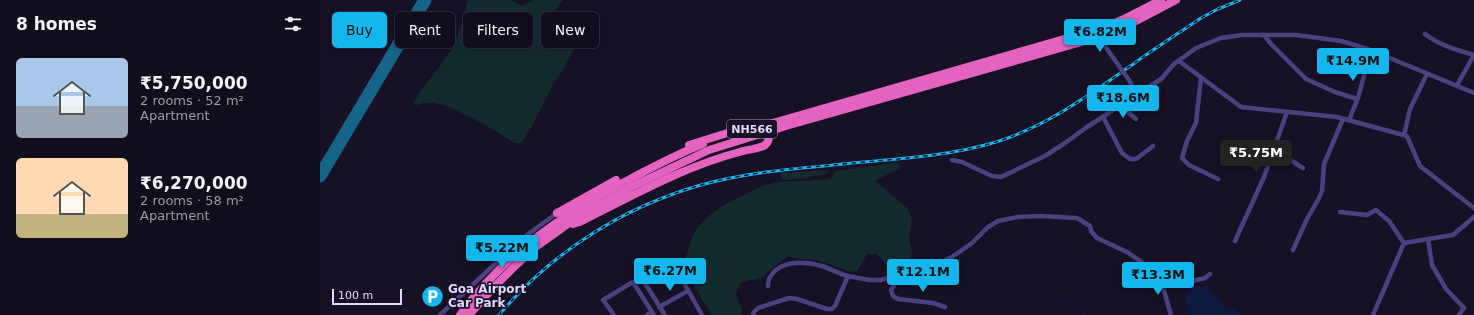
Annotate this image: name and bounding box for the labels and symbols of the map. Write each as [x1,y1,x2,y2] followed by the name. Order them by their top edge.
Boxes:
[1067,19,1133,53] pin: ₹6.82M
[1320,48,1386,82] pin: ₹14.9M
[1090,85,1156,119] pin: ₹18.6M
[727,120,777,138] road number: NH566
[1223,140,1289,174] pin: ₹5.75M
[469,235,535,269] pin: ₹5.22M
[637,258,703,292] pin: ₹6.27M
[890,259,956,293] pin: ₹12.1M
[1125,262,1191,296] pin: ₹13.3M
[448,282,526,310] place label: Goa Airport Car Park
[419,283,445,309] parking icon: Goa Airport Car Park
[332,287,402,306] scale bar

